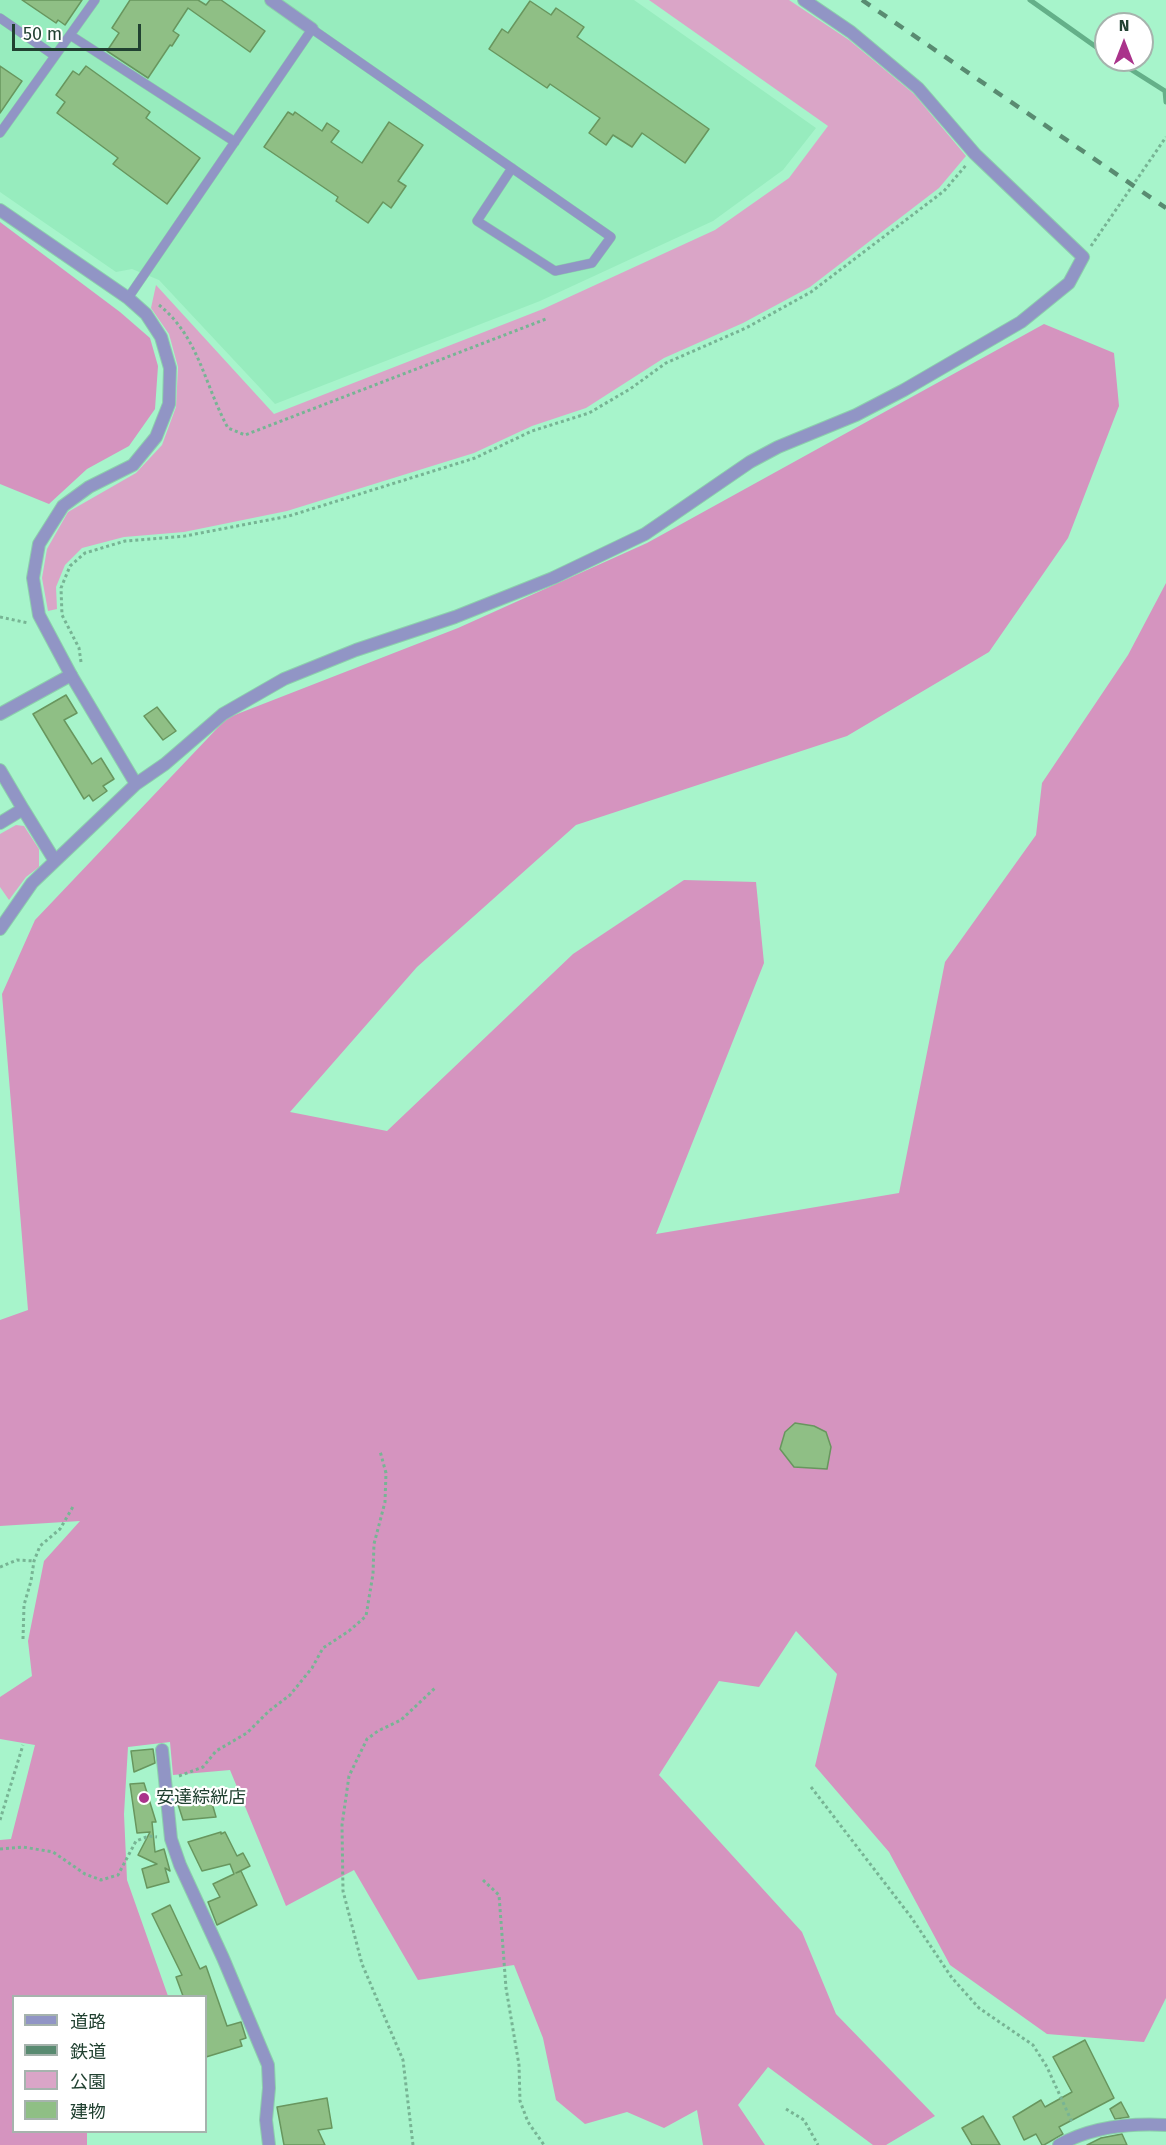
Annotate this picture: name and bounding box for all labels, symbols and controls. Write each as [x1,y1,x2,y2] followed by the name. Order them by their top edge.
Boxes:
[15,12,144,50] scale bar
[1094,12,1154,72] north arrow
[1119,16,1129,35] text: N
[23,23,62,45] text: 50 m
[156,1787,246,1809] place label: 安達綜絖店
[137,1791,151,1805] marker: 安達綜絖店
[12,1995,207,2133] legend
[70,2011,106,2033] text: 道路
[70,2041,106,2063] text: 鉄道
[70,2071,106,2093] text: 公園
[70,2101,106,2123] text: 建物

